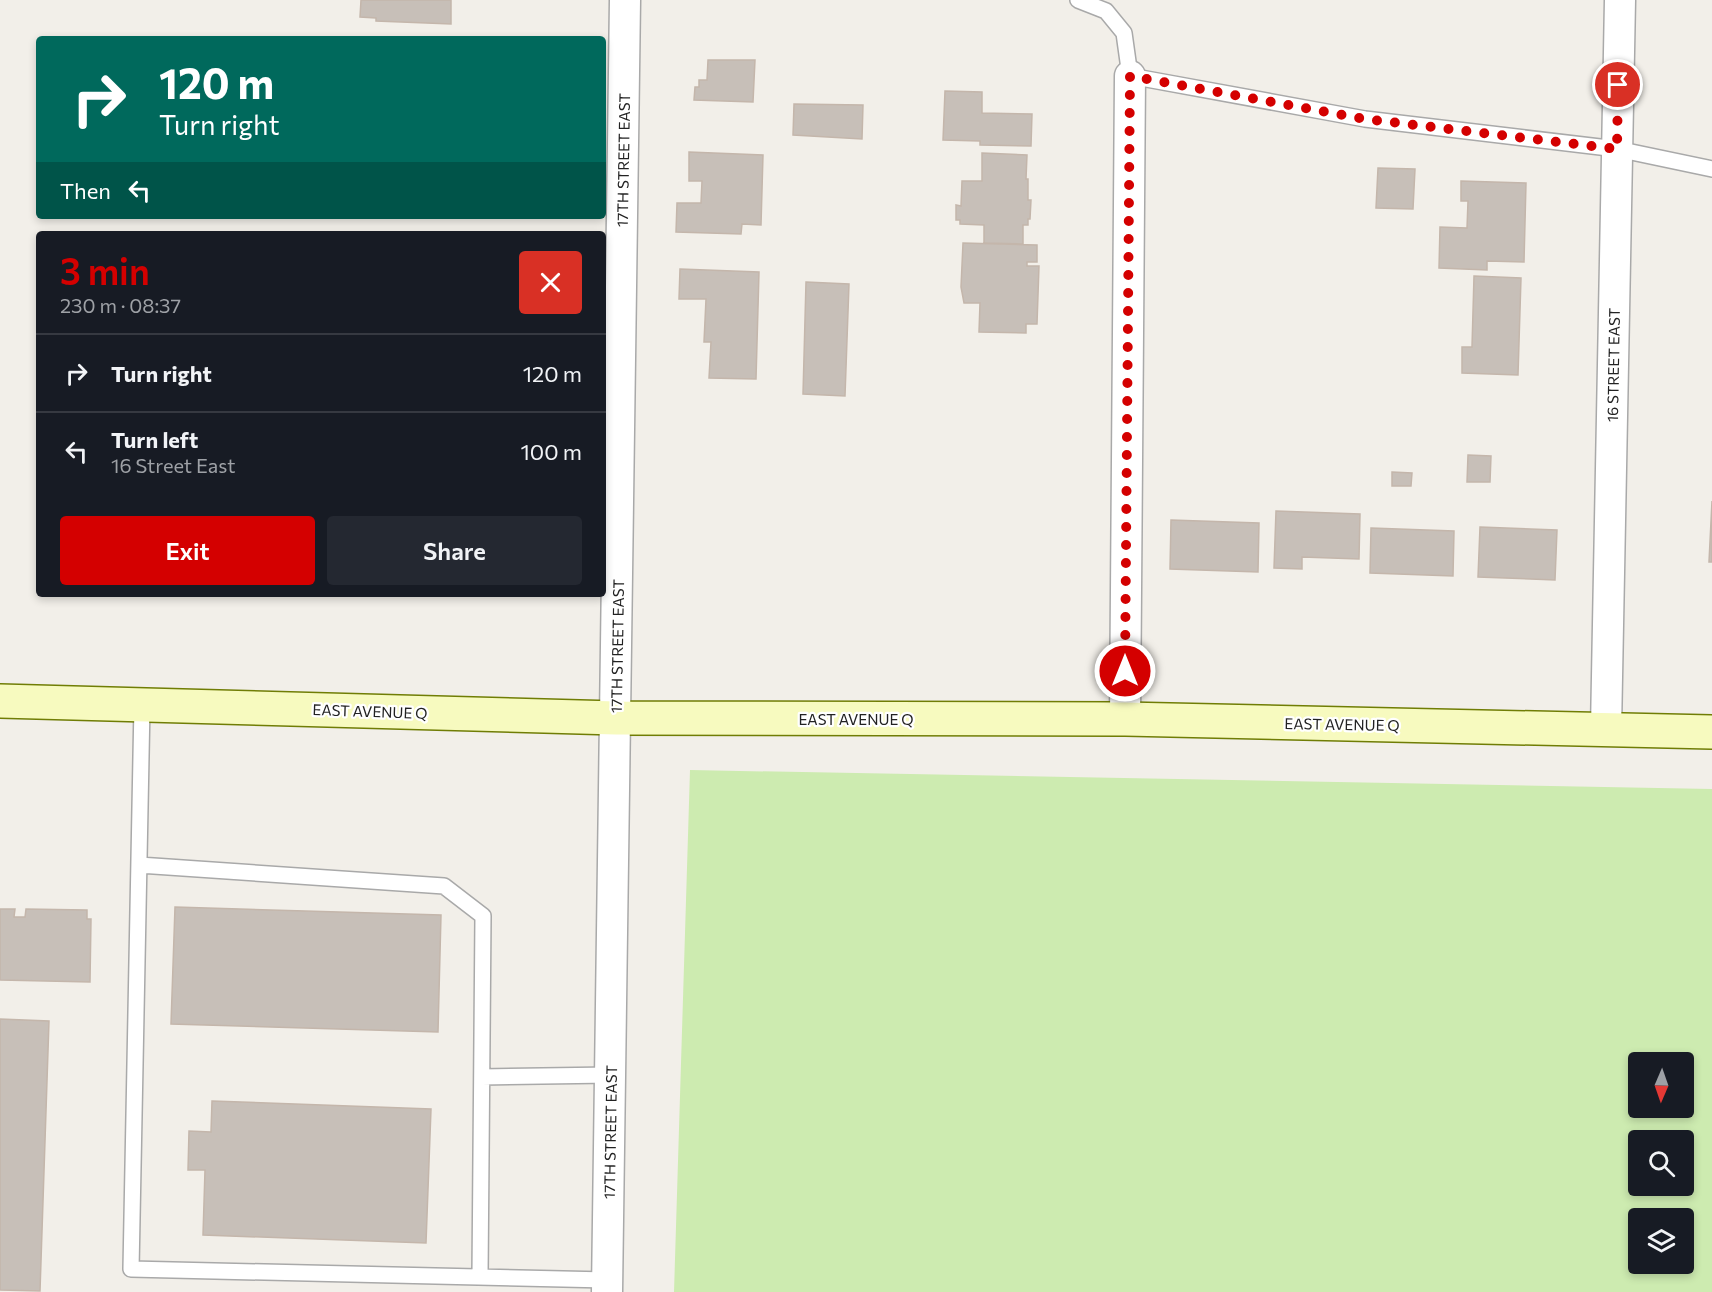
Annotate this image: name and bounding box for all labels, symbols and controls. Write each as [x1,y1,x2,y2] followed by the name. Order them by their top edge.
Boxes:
[159,56,274,108] text: 120 m
[1592,59,1643,110] pin
[60,60,138,138] icon: right
[1601,68,1634,101] icon: arrive
[613,92,633,227] street label: 17TH STREET EAST
[159,108,279,141] text: Turn right
[123,174,156,207] icon: left
[60,177,111,204] text: Then
[60,248,150,292] text: 3 min
[519,251,582,314] button: close
[60,293,181,317] text: 230 m · 08:37
[1603,307,1623,422] street label: 16 STREET EAST
[60,357,93,390] icon: right
[111,360,212,387] text: Turn right
[523,360,582,387] text: 120 m
[111,426,198,453] text: Turn left
[60,435,93,468] icon: left
[520,438,582,465] text: 100 m
[111,453,235,477] text: 16 Street East
[60,516,315,585] button: Exit
[327,516,582,585] button: Share
[607,578,627,713] street label: 17TH STREET EAST
[1093,639,1157,703] position arrow
[312,700,428,722] street label: EAST AVENUE Q
[798,710,914,728] street label: EAST AVENUE Q
[1284,714,1400,734] street label: EAST AVENUE Q
[1628,1052,1694,1118] north arrow
[1628,1052,1694,1274] map controls
[600,1064,620,1199] street label: 17TH STREET EAST
[1628,1130,1694,1196] button: search
[1628,1208,1694,1274] button: layers

